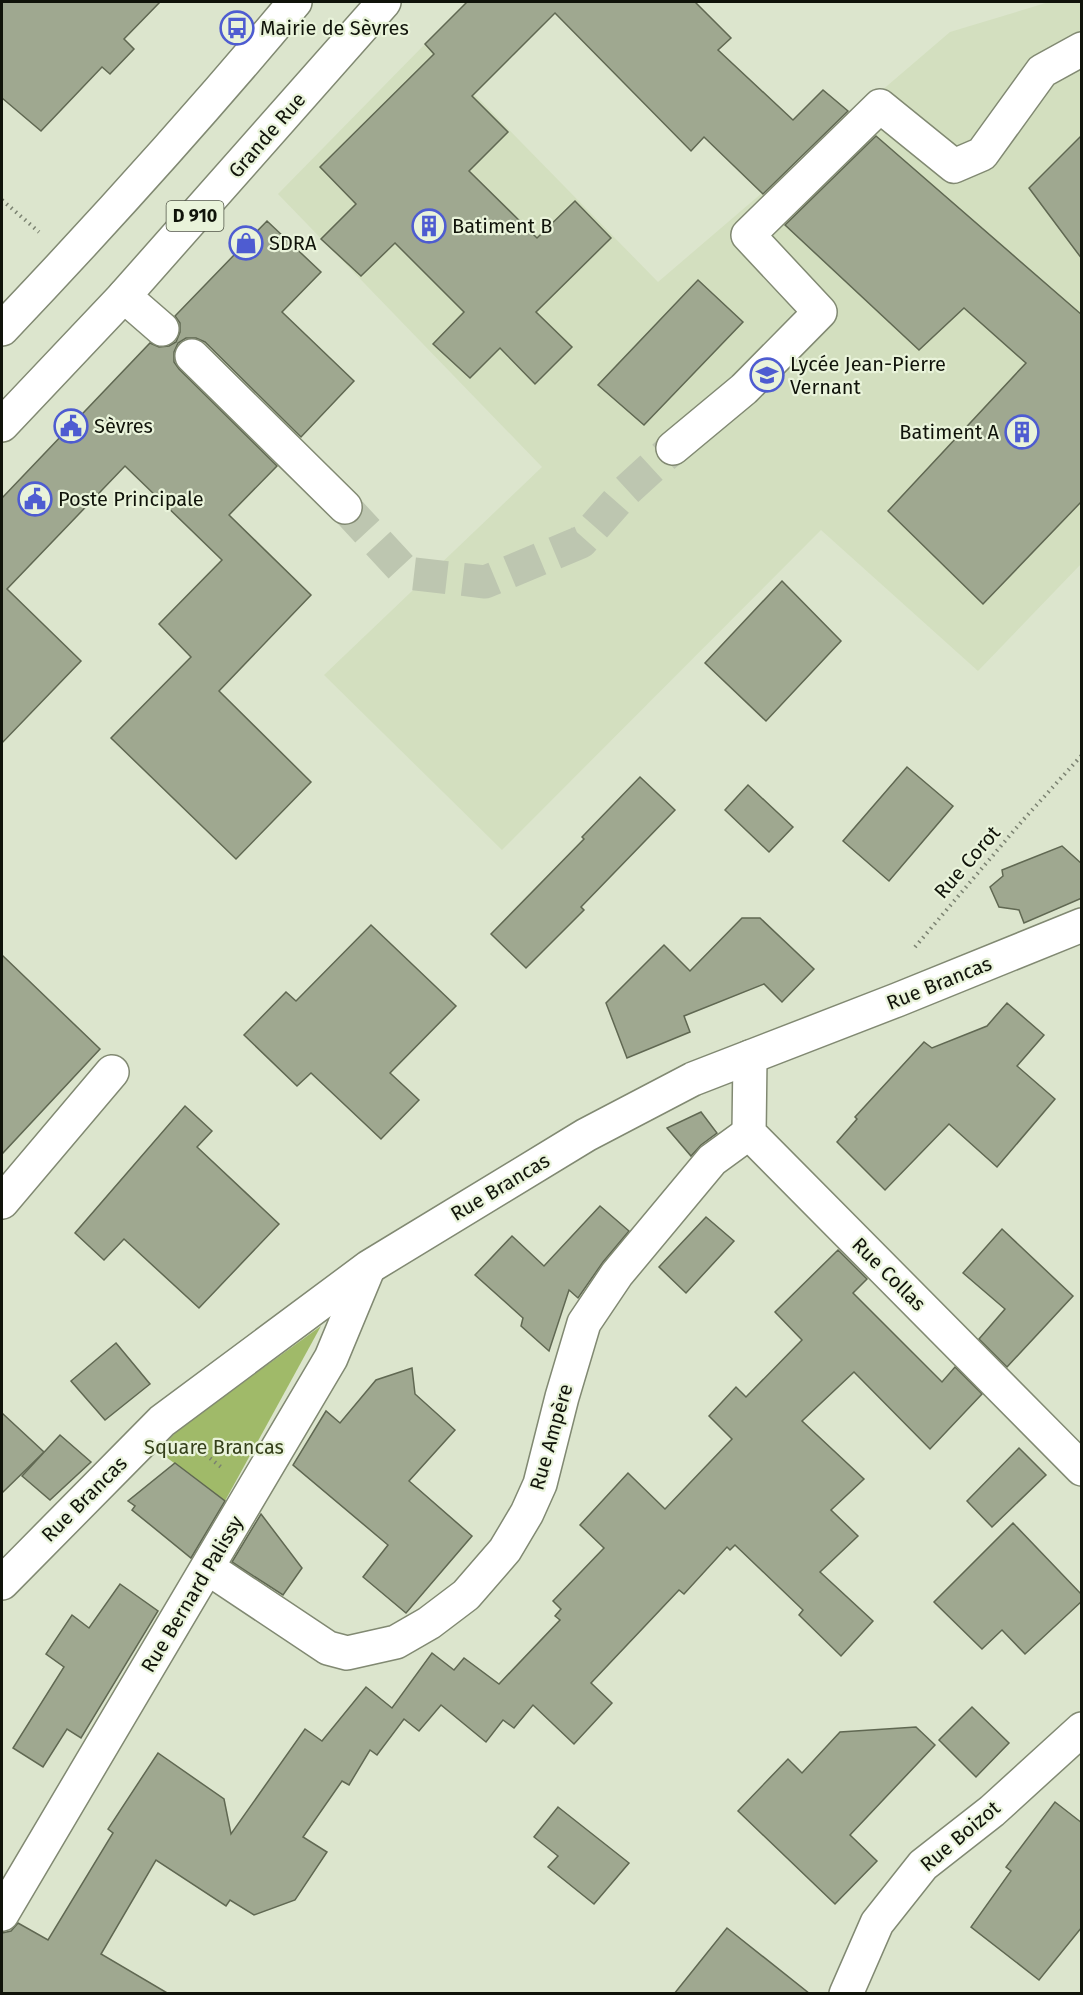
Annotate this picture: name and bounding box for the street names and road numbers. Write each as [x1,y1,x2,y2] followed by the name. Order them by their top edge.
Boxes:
[223,87,311,183] street label: Grande Rue
[166,201,224,231] road number: D 910
[929,820,1006,903] street label: Rue Corot
[883,951,995,1015] street label: Rue Brancas
[446,1148,554,1226] street label: Rue Brancas
[847,1232,931,1316] street label: Rue Collas
[524,1381,578,1493] street label: Rue Ampère
[36,1451,132,1547] street label: Rue Brancas
[136,1511,248,1677] street label: Rue Bernard Palissy
[915,1795,1005,1876] street label: Rue Boizot

